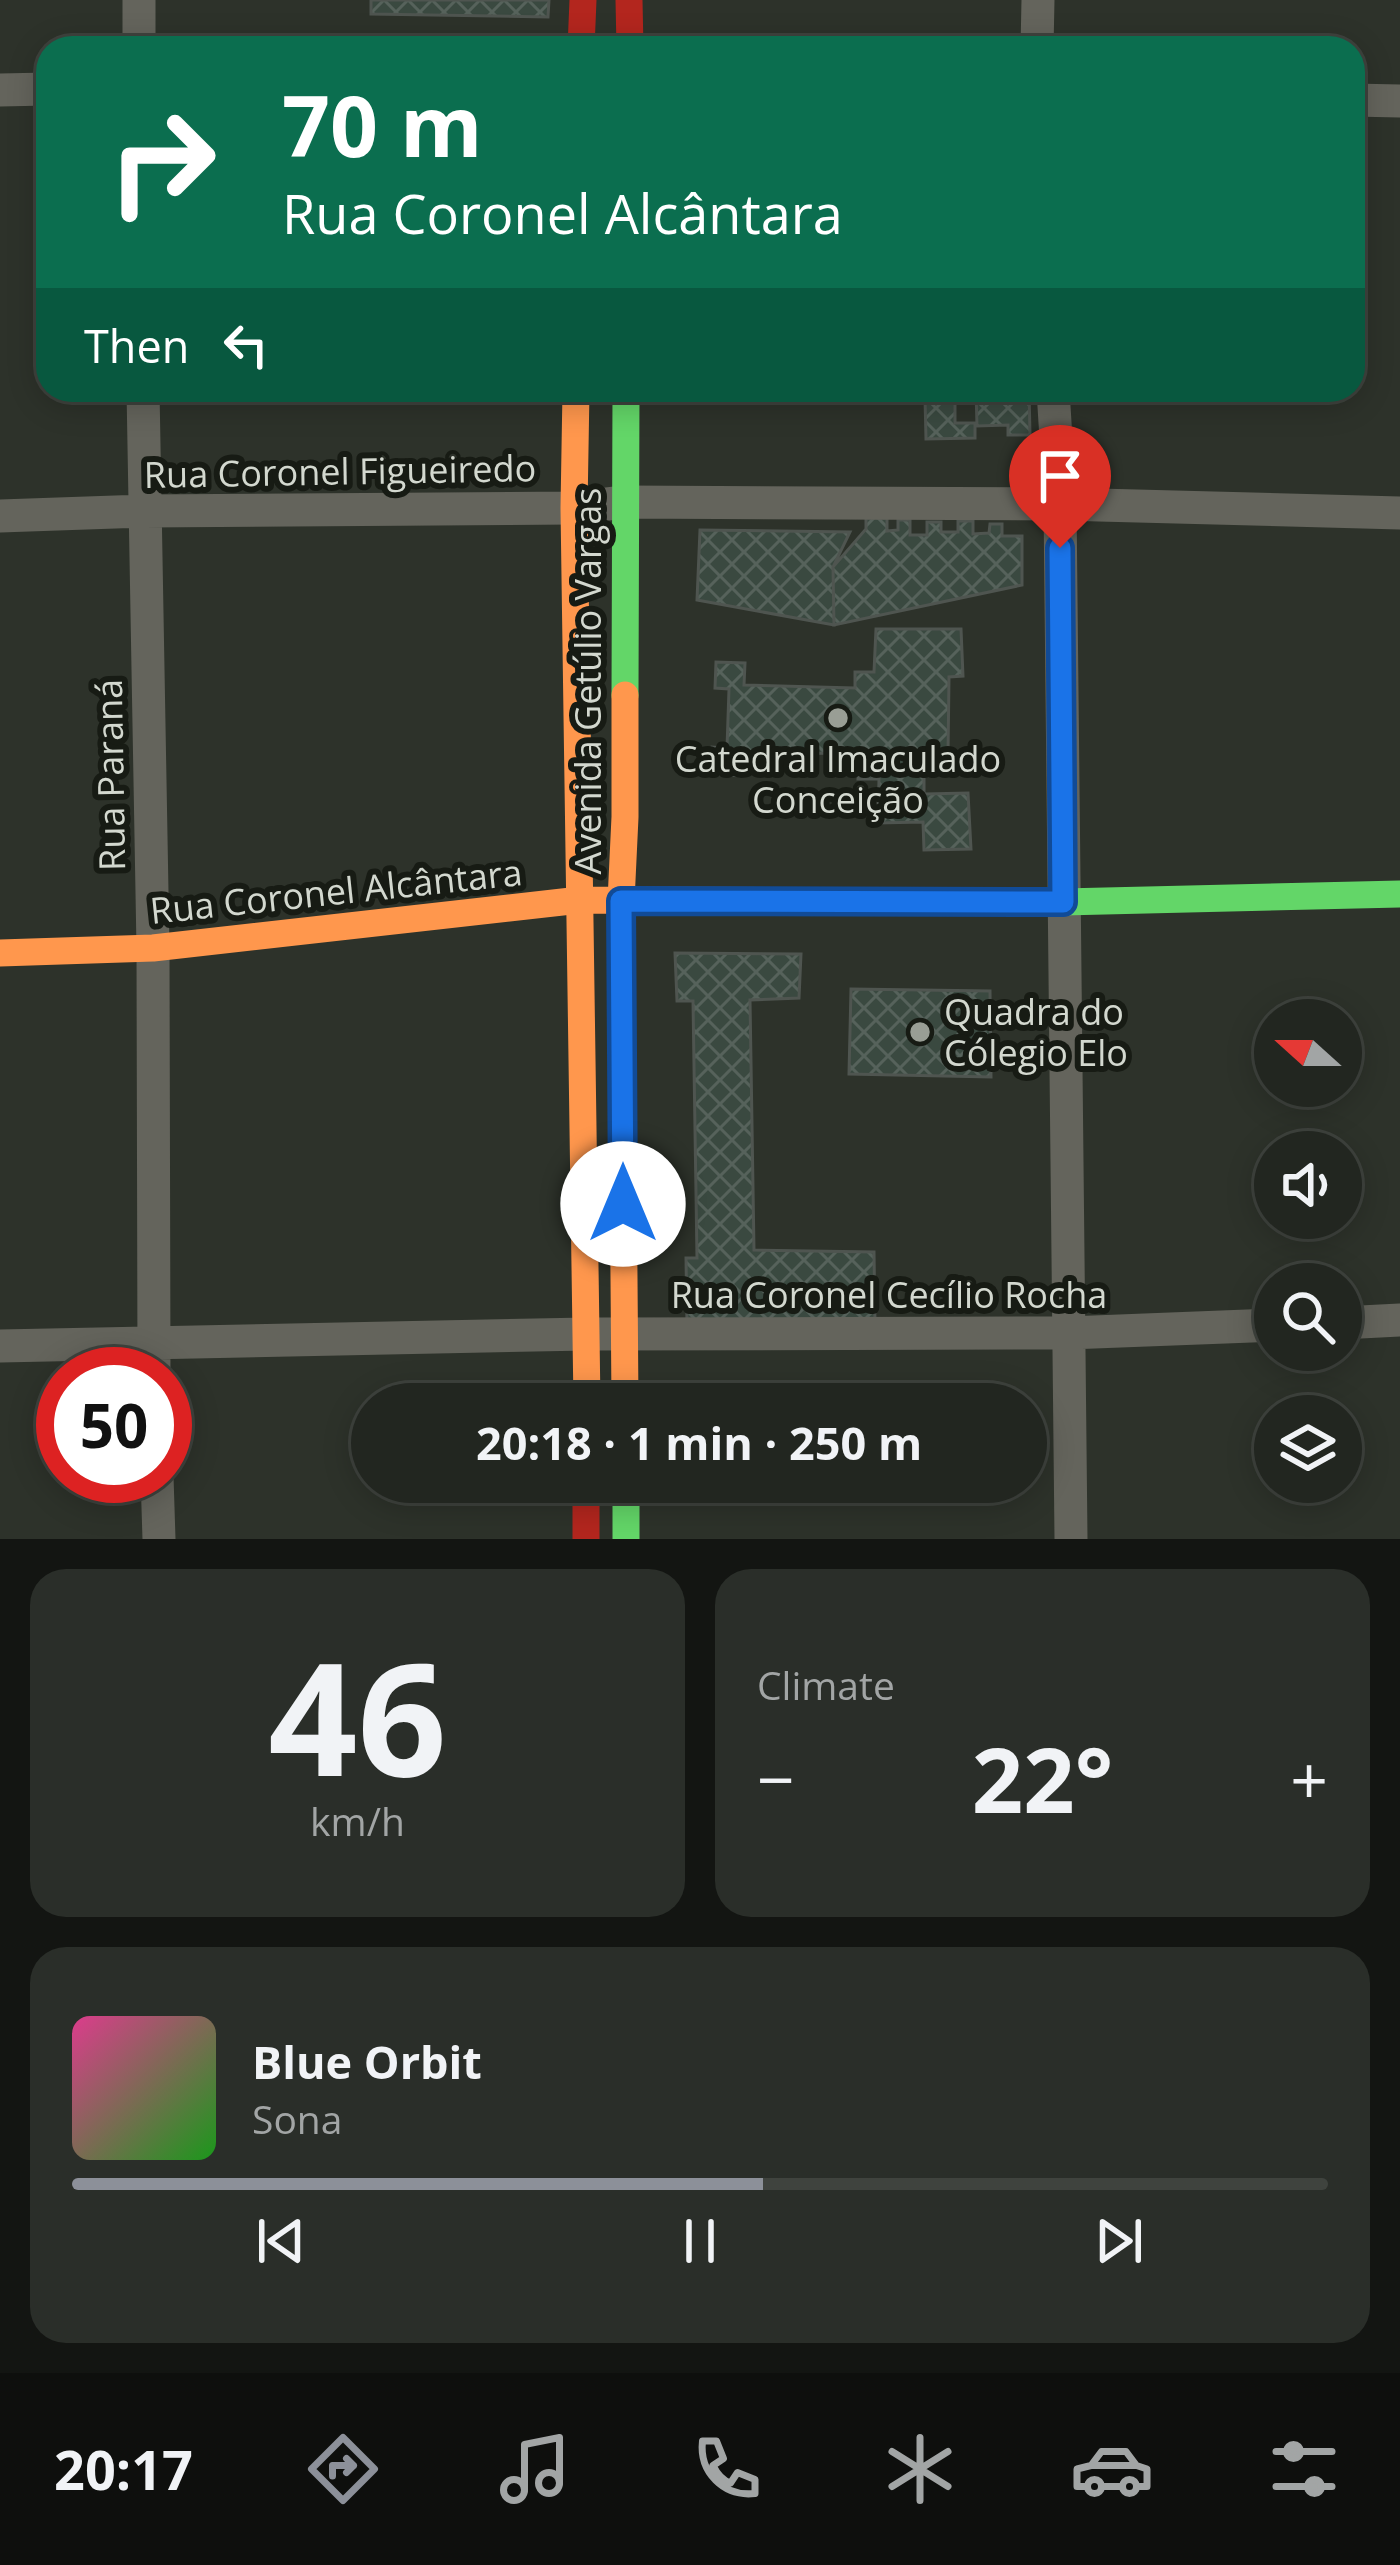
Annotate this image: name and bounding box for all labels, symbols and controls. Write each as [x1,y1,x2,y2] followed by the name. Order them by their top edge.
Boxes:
[282,67,482,182] text: 70 m
[84,84,240,240] icon: right
[282,176,843,250] text: Rua Coronel Alcântara
[213,312,279,378] icon: left
[84,315,189,376] text: Then
[1009,425,1111,548] pin
[143,443,537,499] street label: Rua Coronel Figueiredo
[1027,443,1093,509] icon: arrive
[563,488,612,874] street label: Avenida Getúlio Vargas
[84,679,136,871] street label: Rua Paraná
[825,705,851,731] marker: Catedral Imaculado Conceição
[675,734,1001,824] place label: Catedral Imaculado Conceição
[148,847,524,935] street label: Rua Coronel Alcântara
[944,987,1128,1077] place label: Quadra do Cólegio Elo
[1254,999,1362,1107] north arrow
[1254,999,1362,1503] map controls
[907,1019,933,1045] marker: Quadra do Cólegio Elo
[1254,1131,1362,1239] button: sound
[560,1141,686,1267] position arrow
[1254,1263,1362,1371] button: search
[671,1270,1107,1319] street label: Rua Coronel Cecílio Rocha
[36,1347,192,1503] speed limit sign: 50
[1254,1395,1362,1503] button: layers
[476,1412,922,1473] text: 20:18 · 1 min · 250 m
[268,1609,447,1822] text: 46
[757,1658,895,1711] text: Climate
[972,1717,1113,1839] text: 22°
[757,1733,795,1823] text: −
[1290,1733,1328,1823] text: +
[310,1794,405,1847] text: km/h
[252,2031,482,2092] text: Blue Orbit
[252,2092,342,2145] text: Sona
[248,2208,314,2274] icon: previous
[667,2208,733,2274] icon: pause
[1086,2208,1152,2274] icon: next
[301,2427,385,2511] icon: directions
[493,2427,577,2511] icon: music
[685,2427,769,2511] icon: phone
[878,2427,962,2511] icon: climate
[1070,2427,1154,2511] icon: car
[1262,2427,1346,2511] icon: filters
[54,2432,193,2506] text: 20:17

